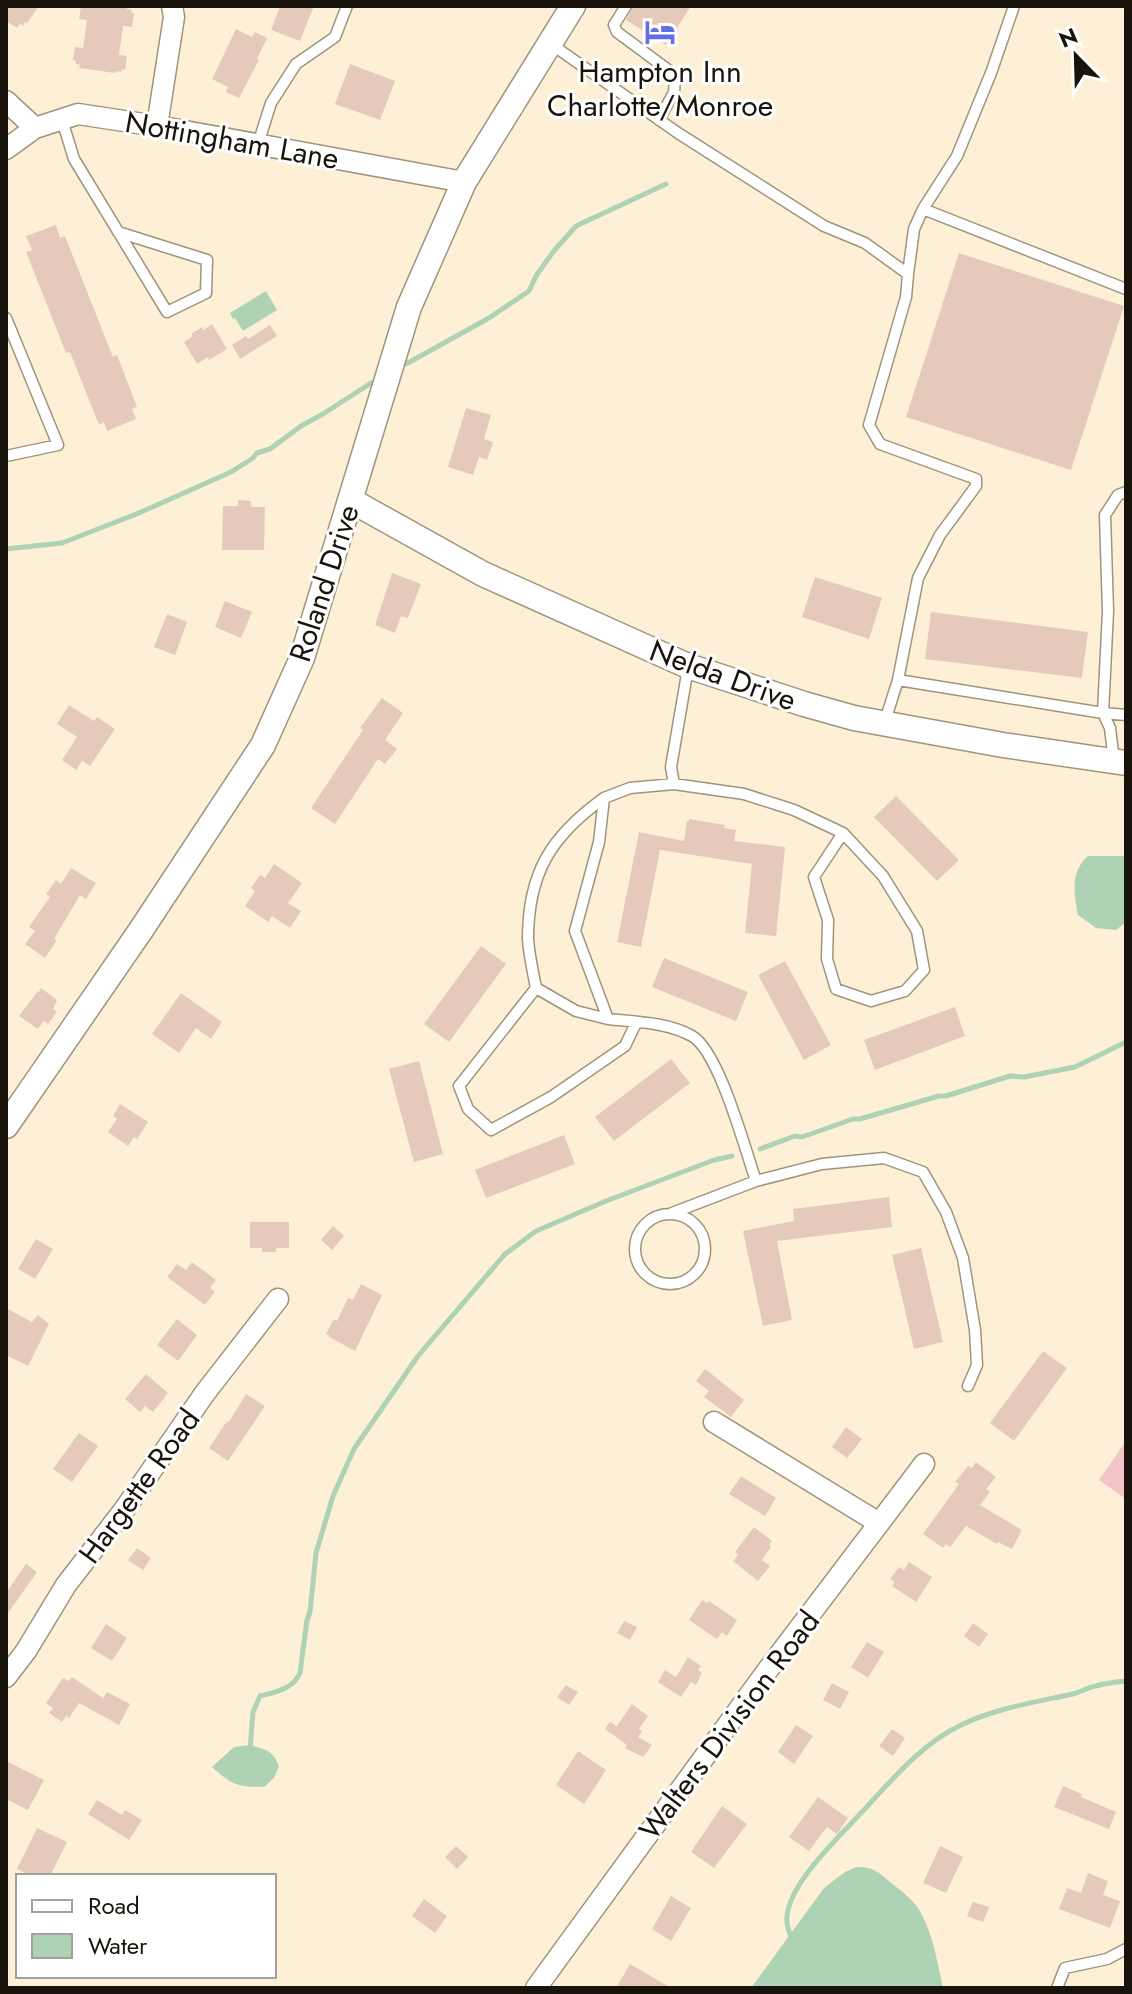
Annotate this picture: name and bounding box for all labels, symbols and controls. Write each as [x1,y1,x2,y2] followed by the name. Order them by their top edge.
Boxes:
[643,15,677,49] hotel icon: Hampton Inn Charlotte/Monroe
[1036,16,1116,96] north arrow
[1054,19,1082,56] text: N
[547,50,773,127] place label: Hampton Inn Charlotte/Monroe
[122,100,342,180] street label: Nottingham Lane
[278,499,370,667] street label: Roland Drive
[644,629,802,721] street label: Nelda Drive
[68,1400,210,1572] street label: Hargette Road
[628,1601,830,1849] street label: Walters Division Road
[16,1874,276,1978] legend
[88,1888,140,1923] text: Road
[88,1928,148,1963] text: Water

